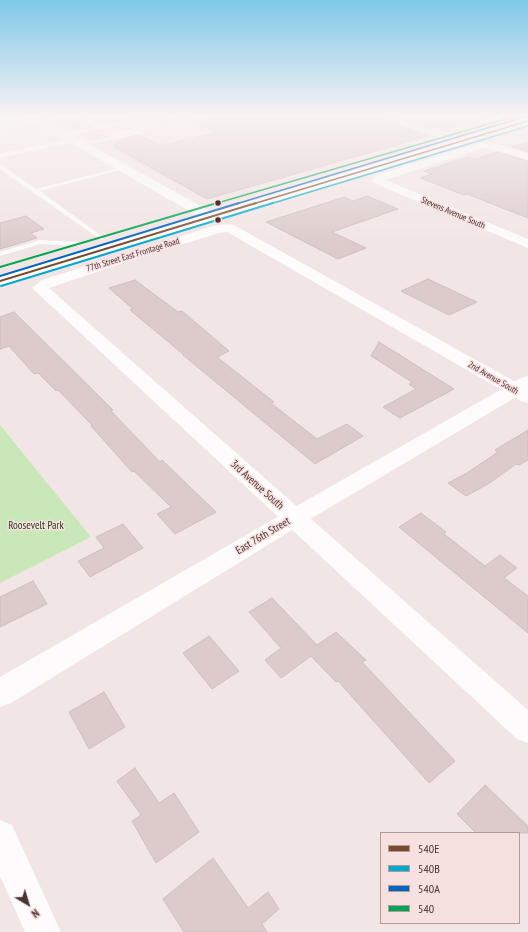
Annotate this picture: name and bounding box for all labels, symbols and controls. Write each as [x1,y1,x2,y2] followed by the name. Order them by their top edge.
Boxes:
[419,195,487,231] street label: Stevens Avenue South
[213,198,223,208] unlabelled marker
[213,215,223,225] unlabelled marker
[85,236,181,274] street label: 77th Street East Frontage Road
[466,359,520,397] street label: 2nd Avenue South
[228,458,286,512] street label: 3rd Avenue South
[233,515,293,557] street label: East 76th Street
[8,519,64,533] park label: Roosevelt Park
[380,832,520,924] legend
[418,841,439,856] text: 540E
[418,861,440,876] text: 540B
[418,881,440,896] text: 540A
[8,884,48,924] north arrow
[418,901,434,916] text: 540
[29,906,42,921] text: N

